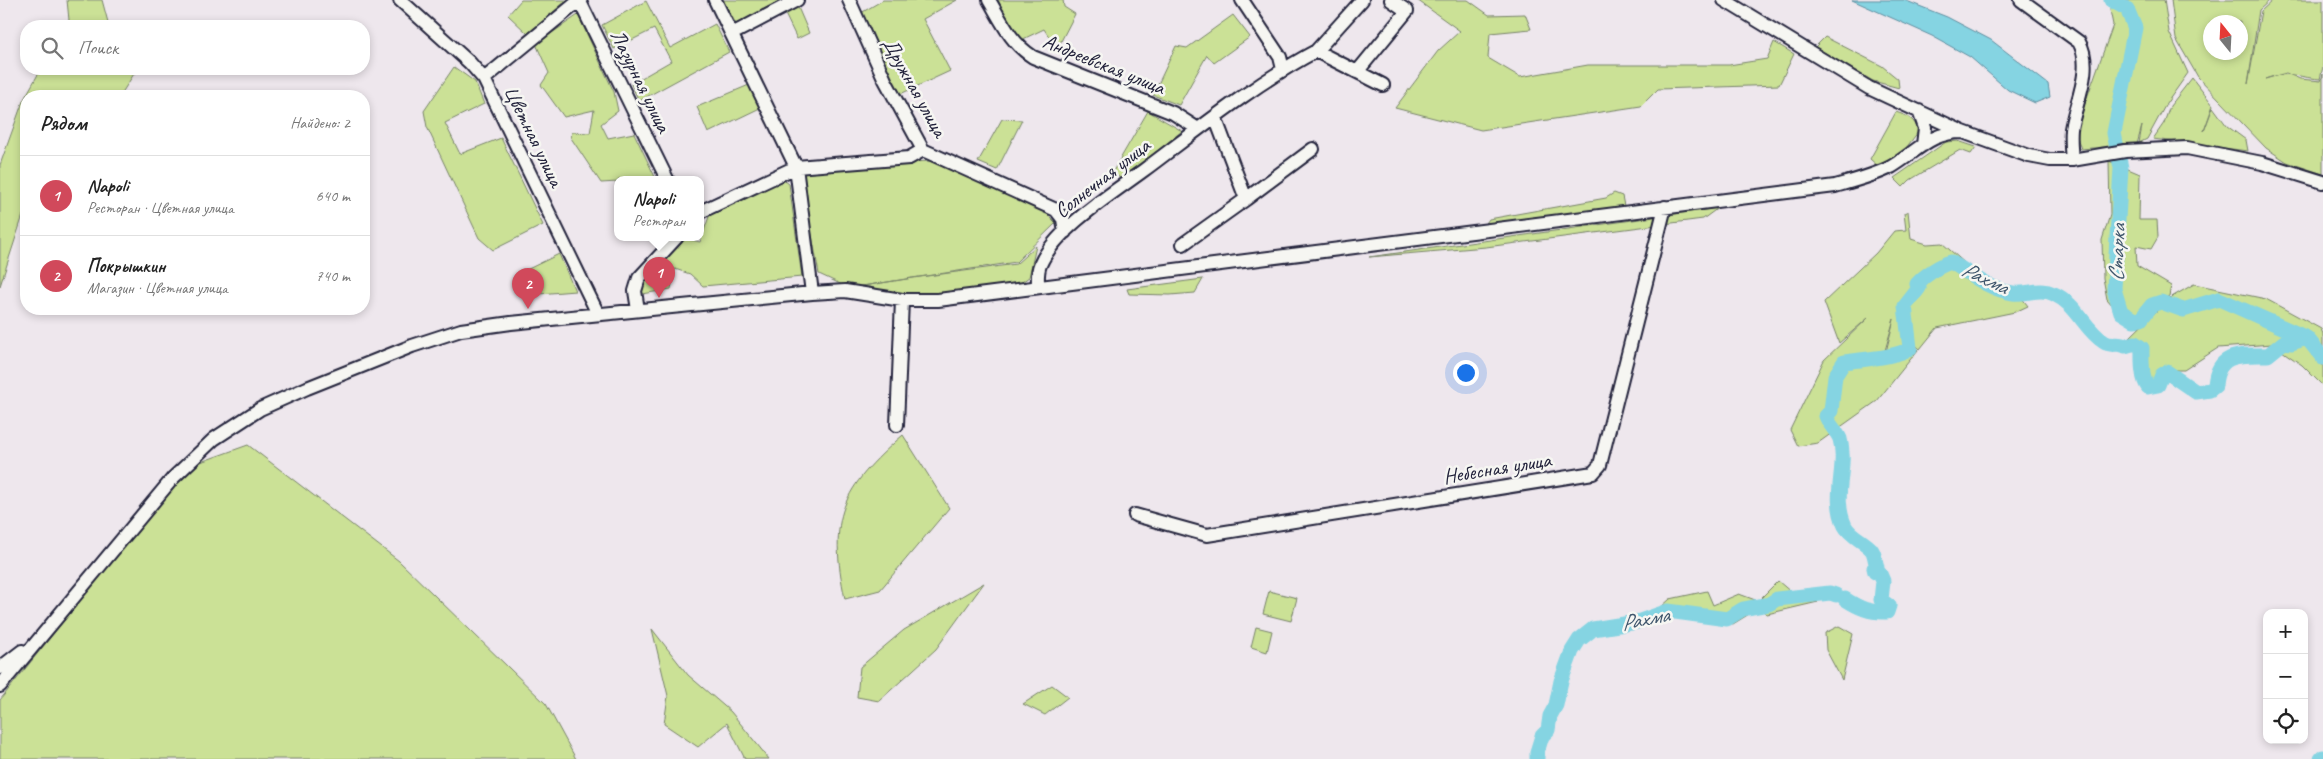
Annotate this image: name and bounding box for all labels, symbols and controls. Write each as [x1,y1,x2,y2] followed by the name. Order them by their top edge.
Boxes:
[2203,15,2248,60] north arrow
[20,20,370,75] search box
[604,25,678,139] street label: Лазурная улица
[1039,28,1171,101] street label: Андреевская улица
[877,33,954,144] street label: Дружная улица
[38,34,66,62] icon: search
[78,36,118,60] text: Поиск
[498,81,571,193] street label: Цветная улица
[40,110,87,136] text: Рядом
[290,113,350,133] text: Найдено: 2
[1049,131,1157,224] street label: Солнечная улица
[87,174,128,198] text: Napoli
[614,176,704,241] popup
[52,186,60,206] text: 1
[316,186,350,206] text: 640 m
[633,187,674,211] text: Napoli
[87,198,234,218] text: Ресторан · Цветная улица
[633,211,685,231] text: Ресторан
[2102,222,2132,282] water label: Старка
[87,254,165,278] text: Покрышкин
[1957,255,2015,302] water label: Рахма
[643,257,675,298] pin: 1
[52,266,60,286] text: 2
[316,266,350,286] text: 740 m
[512,268,544,309] pin: 2
[87,278,228,298] text: Магазин · Цветная улица
[1453,360,1479,386] your location
[1441,446,1554,489] street label: Небесная улица
[1619,600,1673,637] water label: Рахма
[2263,609,2308,744] map controls
[2263,609,2308,654] button: +
[2263,654,2308,699] button: −
[2263,699,2308,744] button: locate

